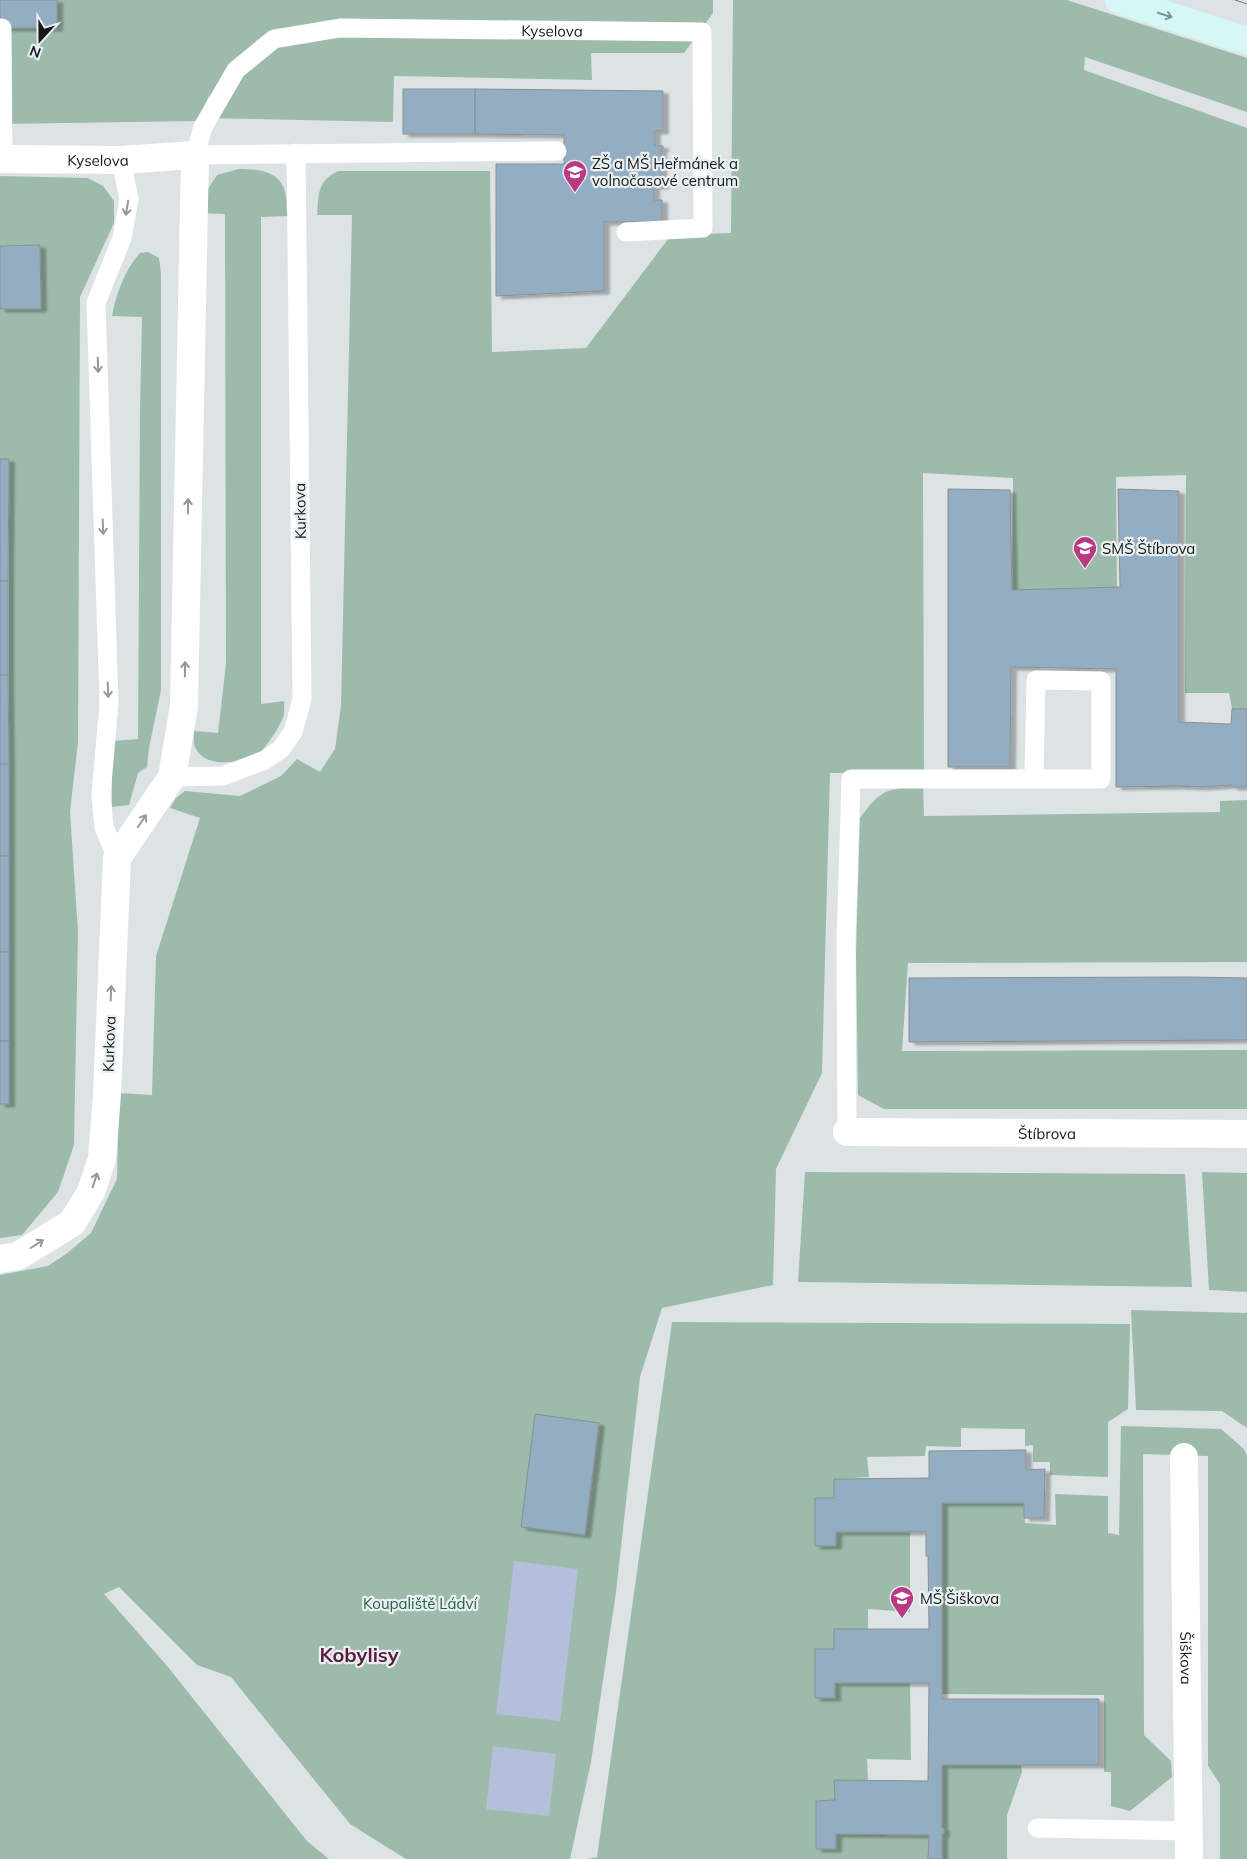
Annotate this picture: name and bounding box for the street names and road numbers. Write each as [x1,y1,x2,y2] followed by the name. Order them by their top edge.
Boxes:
[521,21,583,40] street label: Kyselova
[67,150,129,170] street label: Kyselova
[290,483,310,539] street label: Kurkova
[99,1016,119,1072] street label: Kurkova
[1018,1123,1076,1143] street label: Štíbrova
[1177,1631,1196,1685] street label: Šiškova

